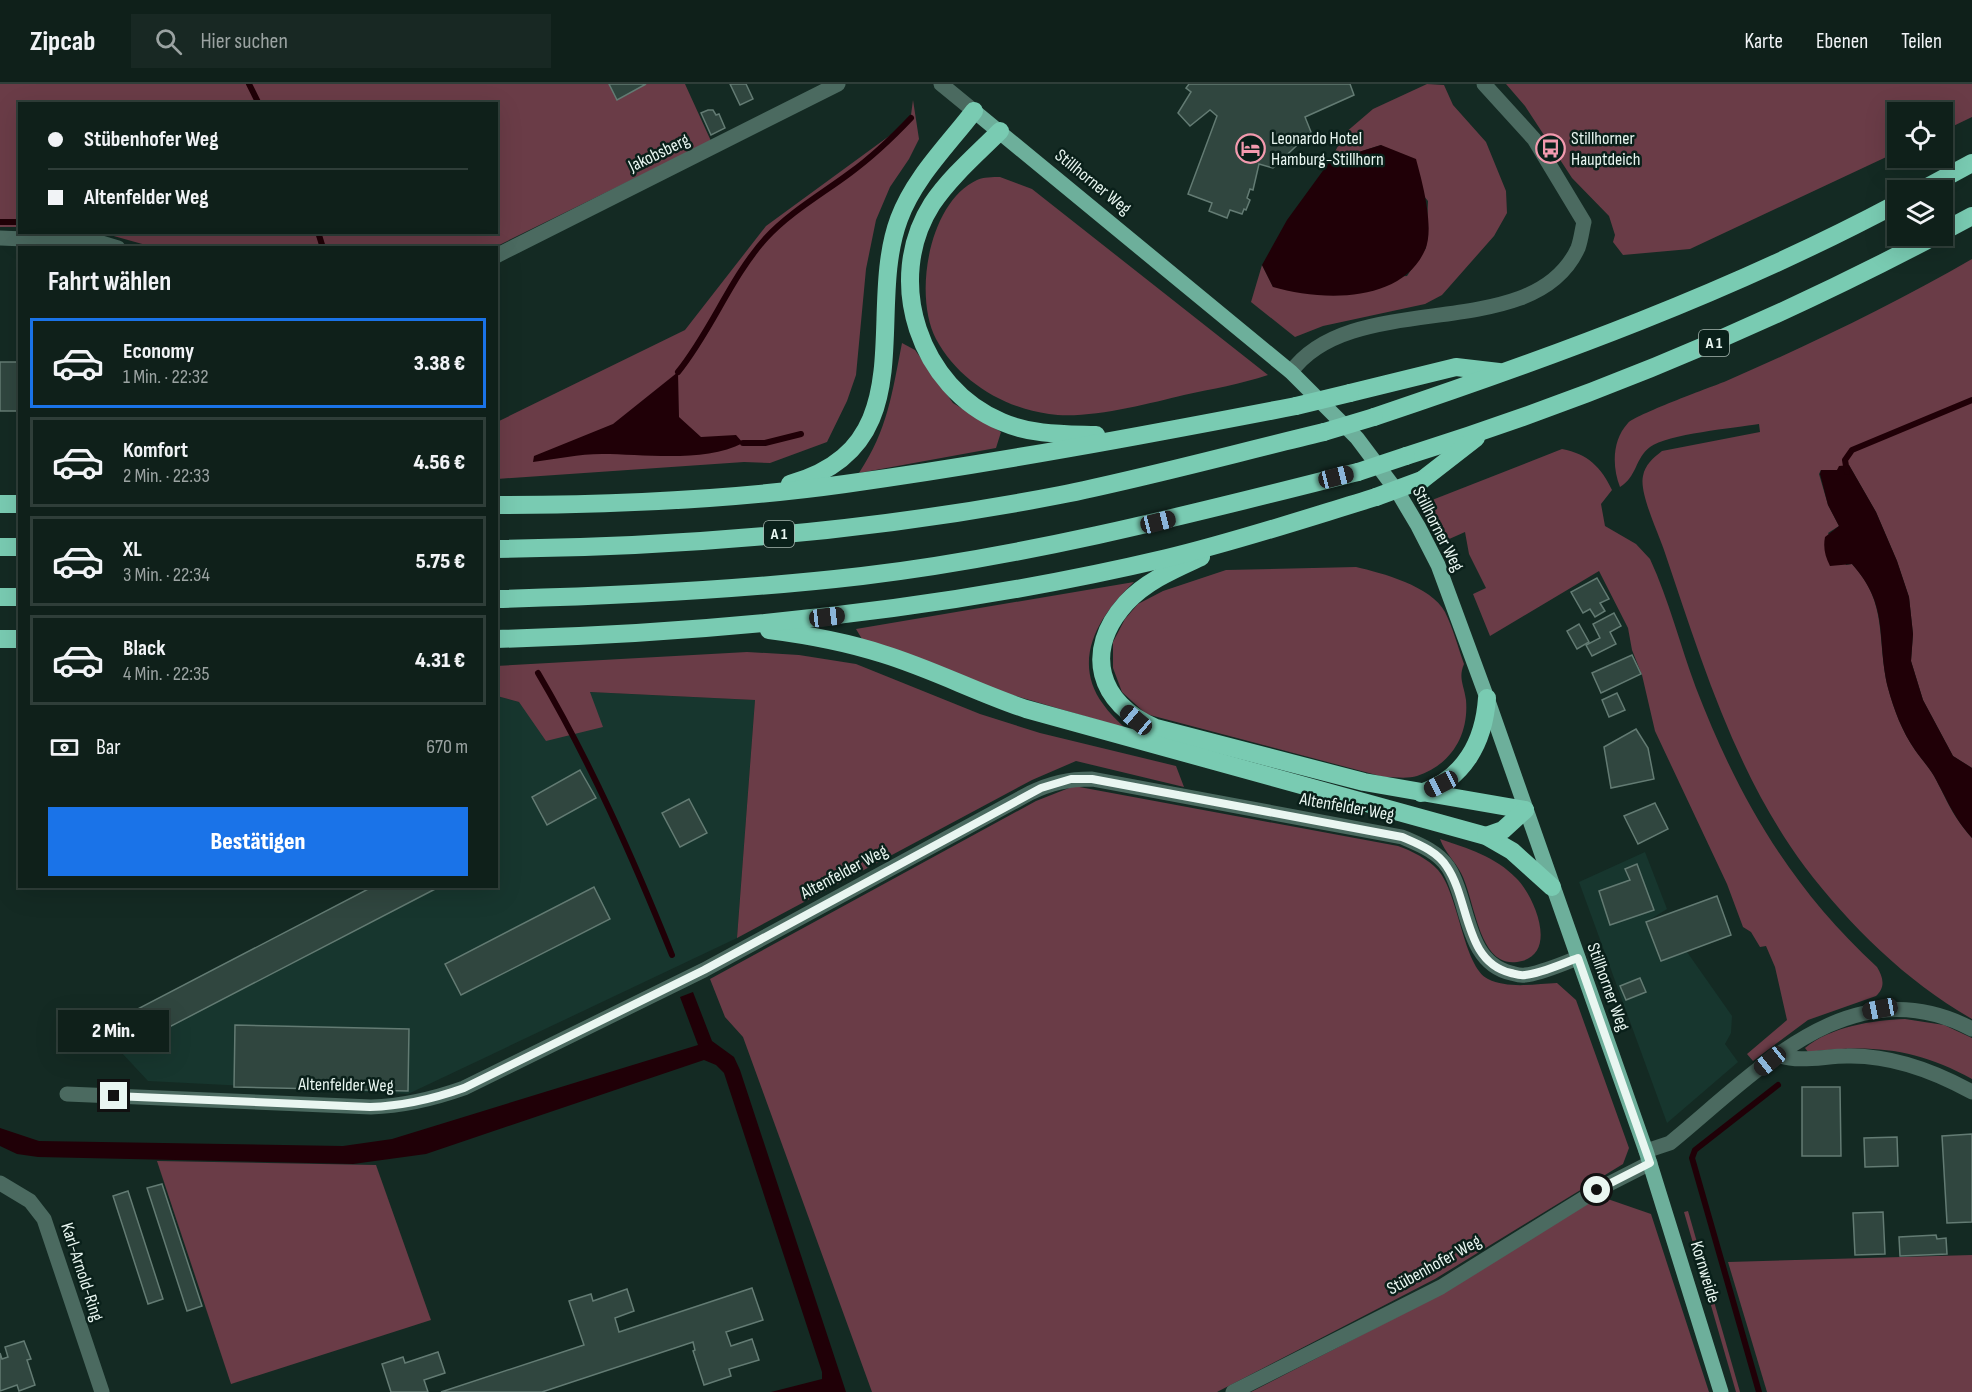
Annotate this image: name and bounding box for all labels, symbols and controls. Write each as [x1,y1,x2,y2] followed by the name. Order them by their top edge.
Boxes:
[131,14,551,68] search box
[30,25,95,58] text: Zipcab
[152,25,185,58] icon: search
[200,28,288,55] text: Hier suchen
[1745,29,1783,54] text: Karte
[1816,29,1868,54] text: Ebenen
[1901,29,1942,54] text: Teilen
[1887,102,1953,246] map controls
[1887,102,1953,168] button: locate
[84,126,219,153] text: Stübenhofer Weg
[1271,128,1384,170] place label: Leonardo Hotel Hamburg-Stillhorn
[1571,128,1640,170] place label: Stillhorner Hauptdeich
[624,129,693,177] street label: Jakobsberg
[1234,132,1266,164] hotel icon: Leonardo Hotel Hamburg-Stillhorn
[1534,132,1566,164] bus stop icon: Stillhorner Hauptdeich
[1050,145,1136,219] street label: Stillhorner Weg
[1887,180,1953,246] button: layers
[84,184,209,211] text: Altenfelder Weg
[48,266,171,298] text: Fahrt wählen
[1699,330,1729,356] road number: A 1
[51,336,105,390] icon: car
[123,338,194,365] text: Economy
[414,350,465,377] text: 3.38 €
[123,365,208,389] text: 1 Min. · 22:32
[51,435,105,489] icon: car
[123,437,188,464] text: Komfort
[413,449,465,476] text: 4.56 €
[123,464,210,488] text: 2 Min. · 22:33
[1316,464,1356,490] car
[1408,483,1468,575] street label: Stillhorner Weg
[1138,509,1178,535] car
[764,521,794,547] road number: A 1
[51,534,105,588] icon: car
[123,536,142,563] text: XL
[416,548,465,575] text: 5.75 €
[123,563,210,587] text: 3 Min. · 22:34
[808,606,846,628] car
[51,633,105,687] icon: car
[123,635,165,662] text: Black
[415,647,465,674] text: 4.31 €
[123,662,210,686] text: 4 Min. · 22:35
[1116,702,1156,738] car
[48,731,81,764] icon: cash
[96,734,121,761] text: Bar
[426,735,468,759] text: 670 m
[1421,768,1461,800] car
[1297,788,1396,826] street label: Altenfelder Weg
[48,807,468,876] button: Bestätigen
[796,840,891,904] street label: Altenfelder Weg
[1582,940,1634,1034] street label: Stillhorner Weg
[1861,997,1899,1021] car
[58,1009,170,1051] callout: 2 Min.
[92,1019,135,1043] text: 2 Min.
[1750,1043,1790,1079] car
[297,1074,394,1096] street label: Altenfelder Weg
[100,1082,127,1109] route end
[1583,1176,1610,1203] route start
[56,1220,108,1324] street label: Karl-Arnold-Ring
[1383,1231,1485,1299] street label: Stübenhofer Weg
[1686,1239,1724,1305] street label: Kornweide

